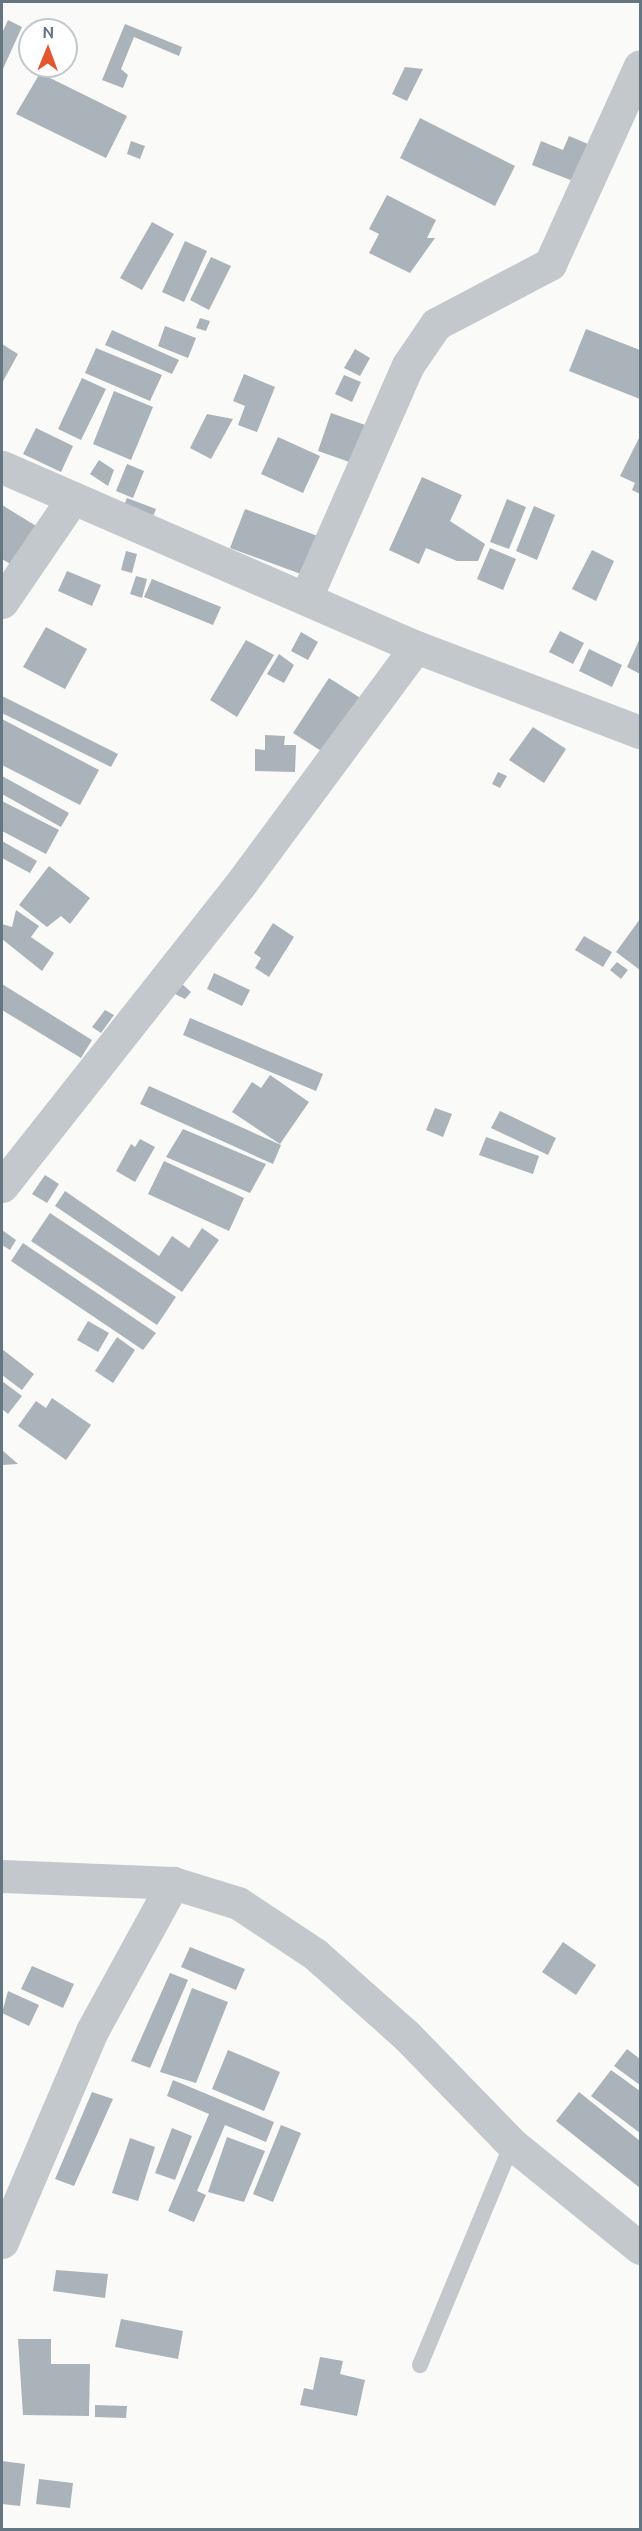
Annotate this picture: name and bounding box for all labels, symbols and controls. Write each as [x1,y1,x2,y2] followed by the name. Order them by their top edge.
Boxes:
[18,18,78,78] north arrow
[42,23,54,41] text: N

